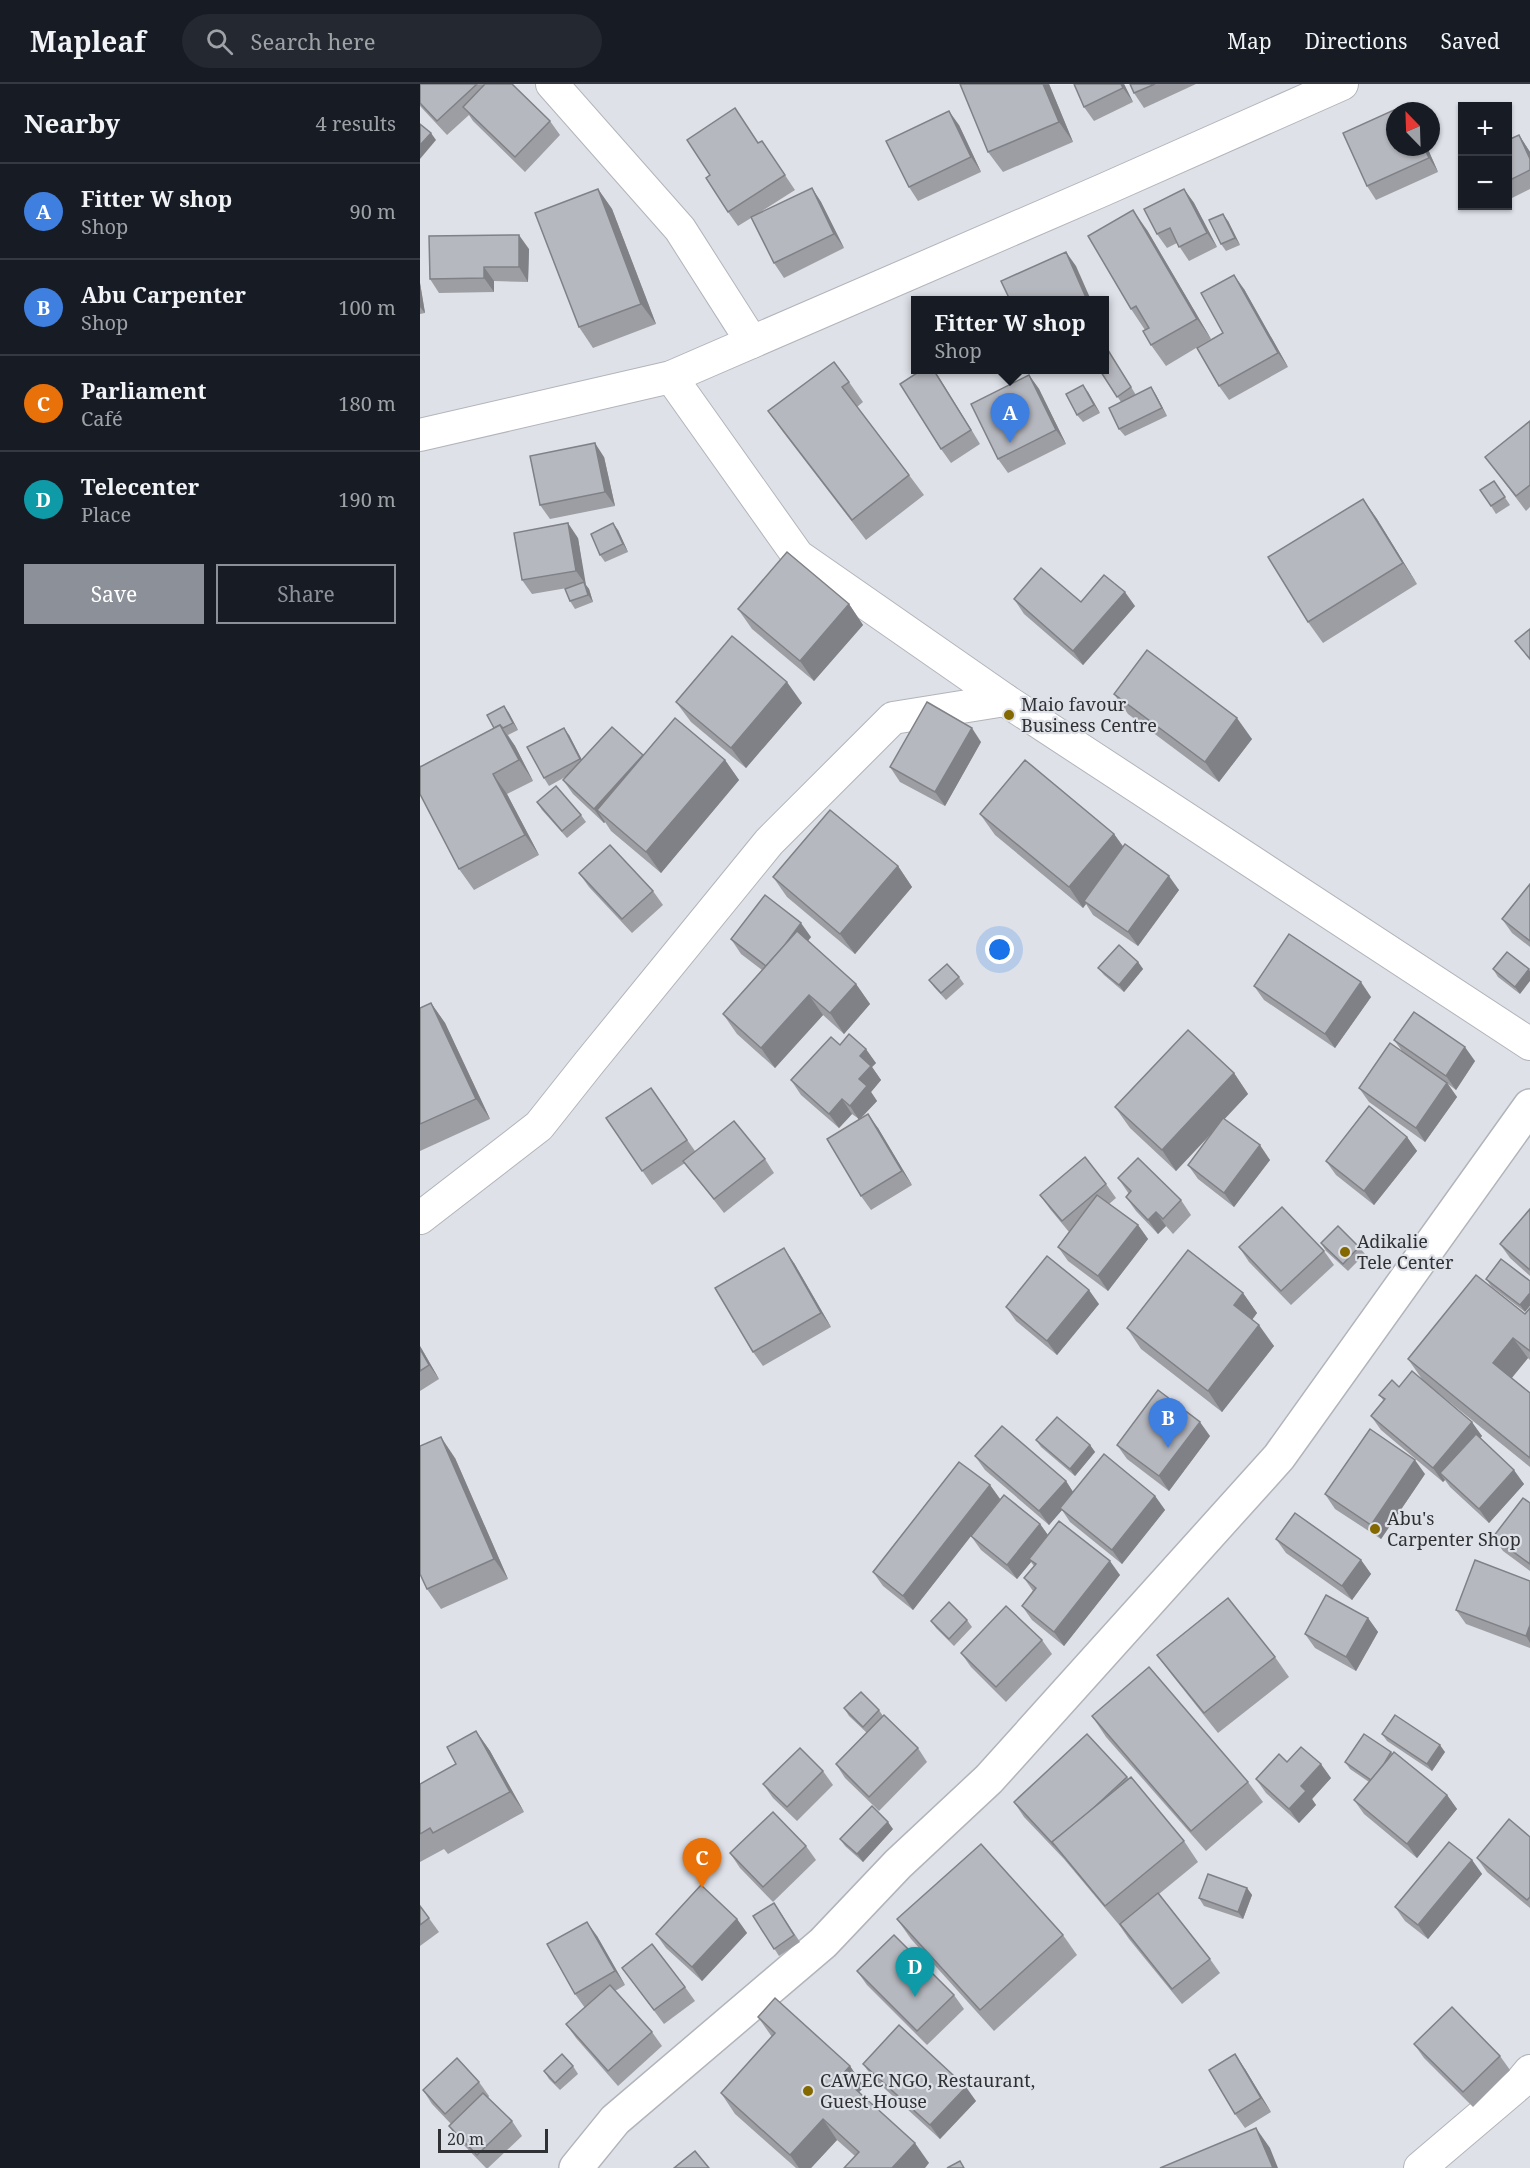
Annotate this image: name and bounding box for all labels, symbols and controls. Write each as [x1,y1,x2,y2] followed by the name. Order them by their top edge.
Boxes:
[182,14,602,68] search box
[30,22,146,60] text: Mapleaf
[203,25,236,58] icon: search
[251,26,375,56] text: Search here
[1227,27,1272,55] text: Map
[1305,27,1407,55] text: Directions
[1440,27,1500,55] text: Saved
[1386,102,1440,156] north arrow
[1458,102,1512,210] map controls
[1458,102,1512,156] button: +
[24,105,120,141] text: Nearby
[316,110,396,137] text: 4 results
[1458,156,1512,210] button: −
[81,183,232,213] text: Fitter W shop
[36,198,51,225] text: A
[350,198,396,225] text: 90 m
[81,213,128,240] text: Shop
[81,279,246,309] text: Abu Carpenter
[37,294,50,321] text: B
[338,294,396,321] text: 100 m
[911,296,1109,374] popup
[934,307,1086,337] text: Fitter W shop
[81,309,128,336] text: Shop
[934,337,982,364] text: Shop
[81,375,206,405] text: Parliament
[37,390,50,417] text: C
[338,390,396,417] text: 180 m
[990,394,1030,443] pin: A
[81,405,123,432] text: Café
[81,471,199,501] text: Telecenter
[36,486,51,513] text: D
[338,486,396,513] text: 190 m
[81,501,131,528] text: Place
[24,564,204,624] button: Save
[216,564,396,624] button: Share
[1021,692,1157,737] place label: Maio favour Business Centre
[1002,708,1016,722] marker: Maio favour Business Centre
[985,935,1014,964] your location
[1357,1229,1454,1274] place label: Adikalie Tele Center
[1338,1245,1352,1259] marker: Adikalie Tele Center
[1148,1398,1188,1448] pin: B
[1387,1506,1521,1551] place label: Abu's Carpenter Shop
[1368,1522,1382,1536] marker: Abu's Carpenter Shop
[682,1838,722,1888] pin: C
[896,1948,934,1997] pin: D
[820,2068,1035,2113] place label: CAWEC NGO, Restaurant, Guest House
[801,2084,815,2098] marker: CAWEC NGO, Restaurant, Guest House
[438,2126,548,2154] scale bar
[447,2128,484,2150] text: 20 m

